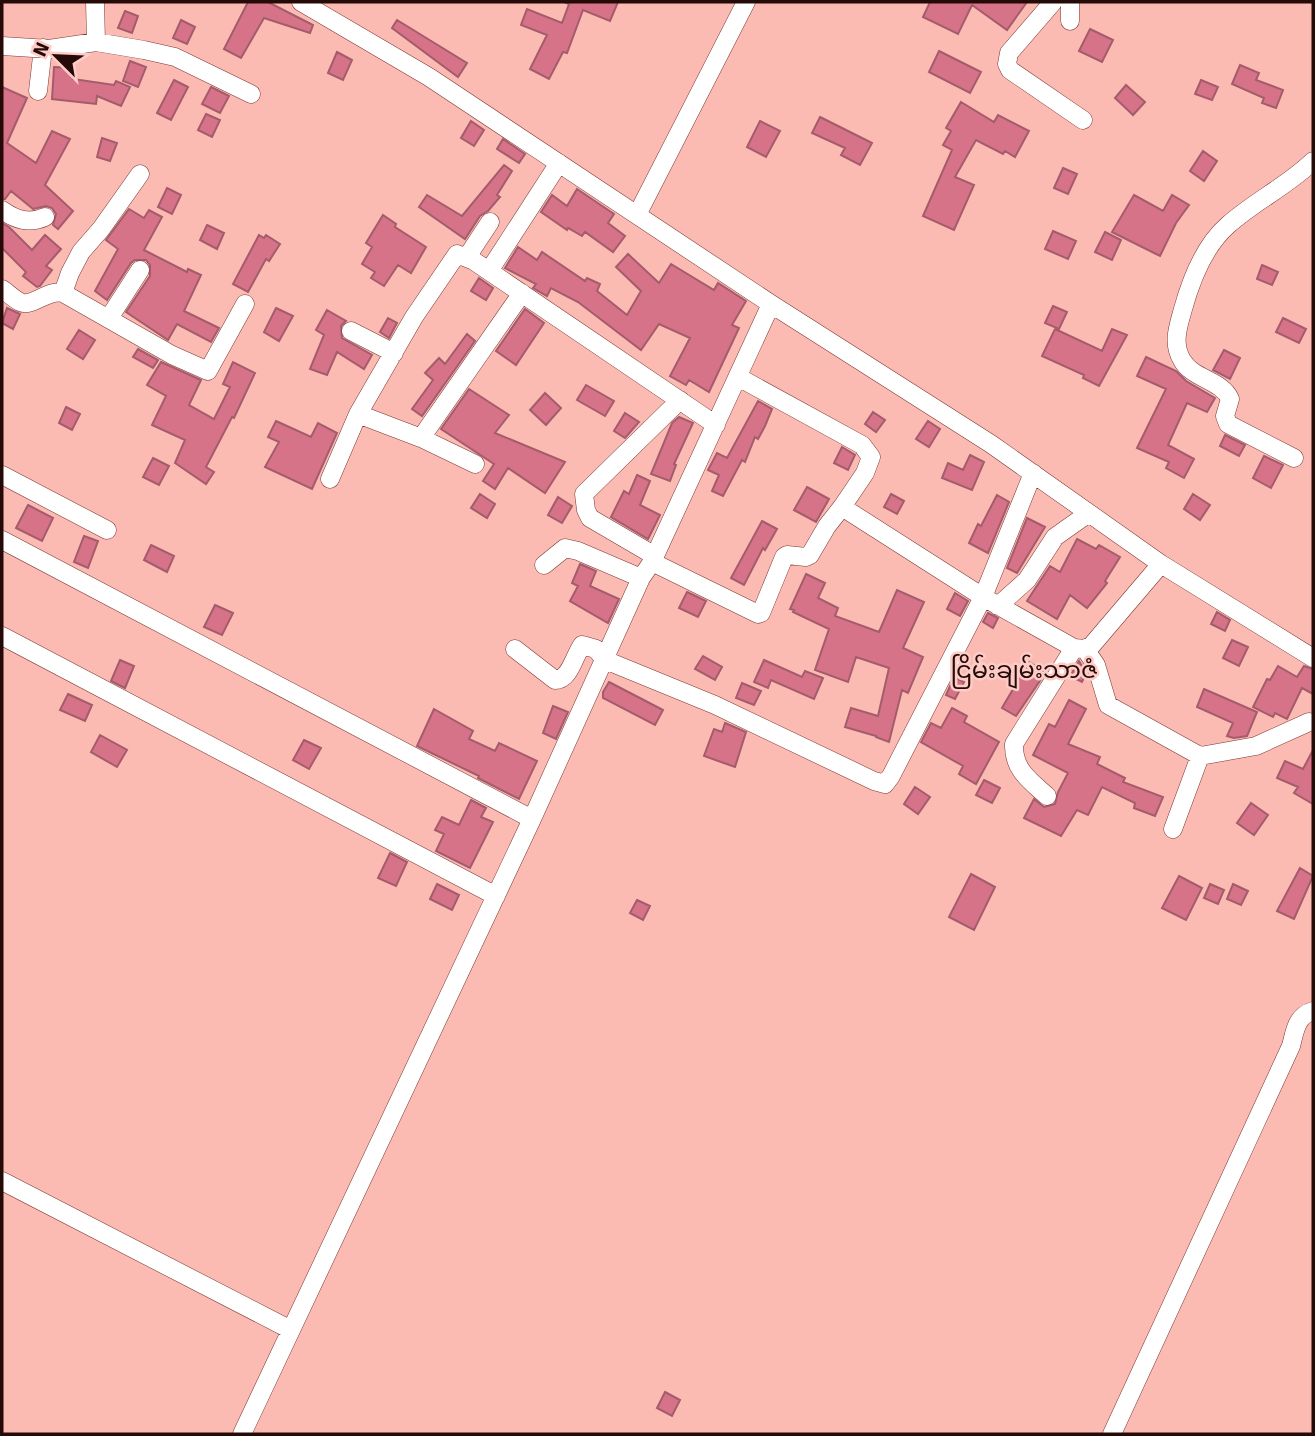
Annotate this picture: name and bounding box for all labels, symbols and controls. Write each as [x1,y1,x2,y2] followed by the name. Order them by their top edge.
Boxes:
[21,21,91,91] north arrow
[28,39,55,60] text: N
[951,654,1097,689] district label: ငြိမ်းချမ်းသာဇံ

